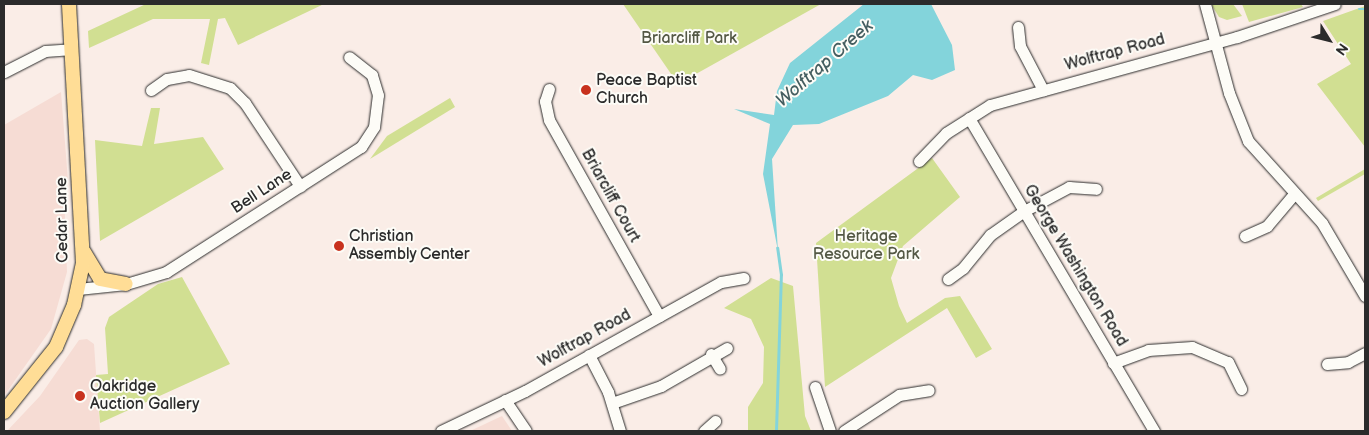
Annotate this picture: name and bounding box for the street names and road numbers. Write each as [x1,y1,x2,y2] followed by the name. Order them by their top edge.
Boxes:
[1063,30,1167,76] street label: Wolftrap Road
[576,146,644,246] street label: Briarcliff Court
[228,165,296,219] street label: Bell Lane
[53,177,73,263] street label: Cedar Lane
[1019,181,1131,351] street label: George Washington Road
[535,306,635,372] street label: Wolftrap Road

